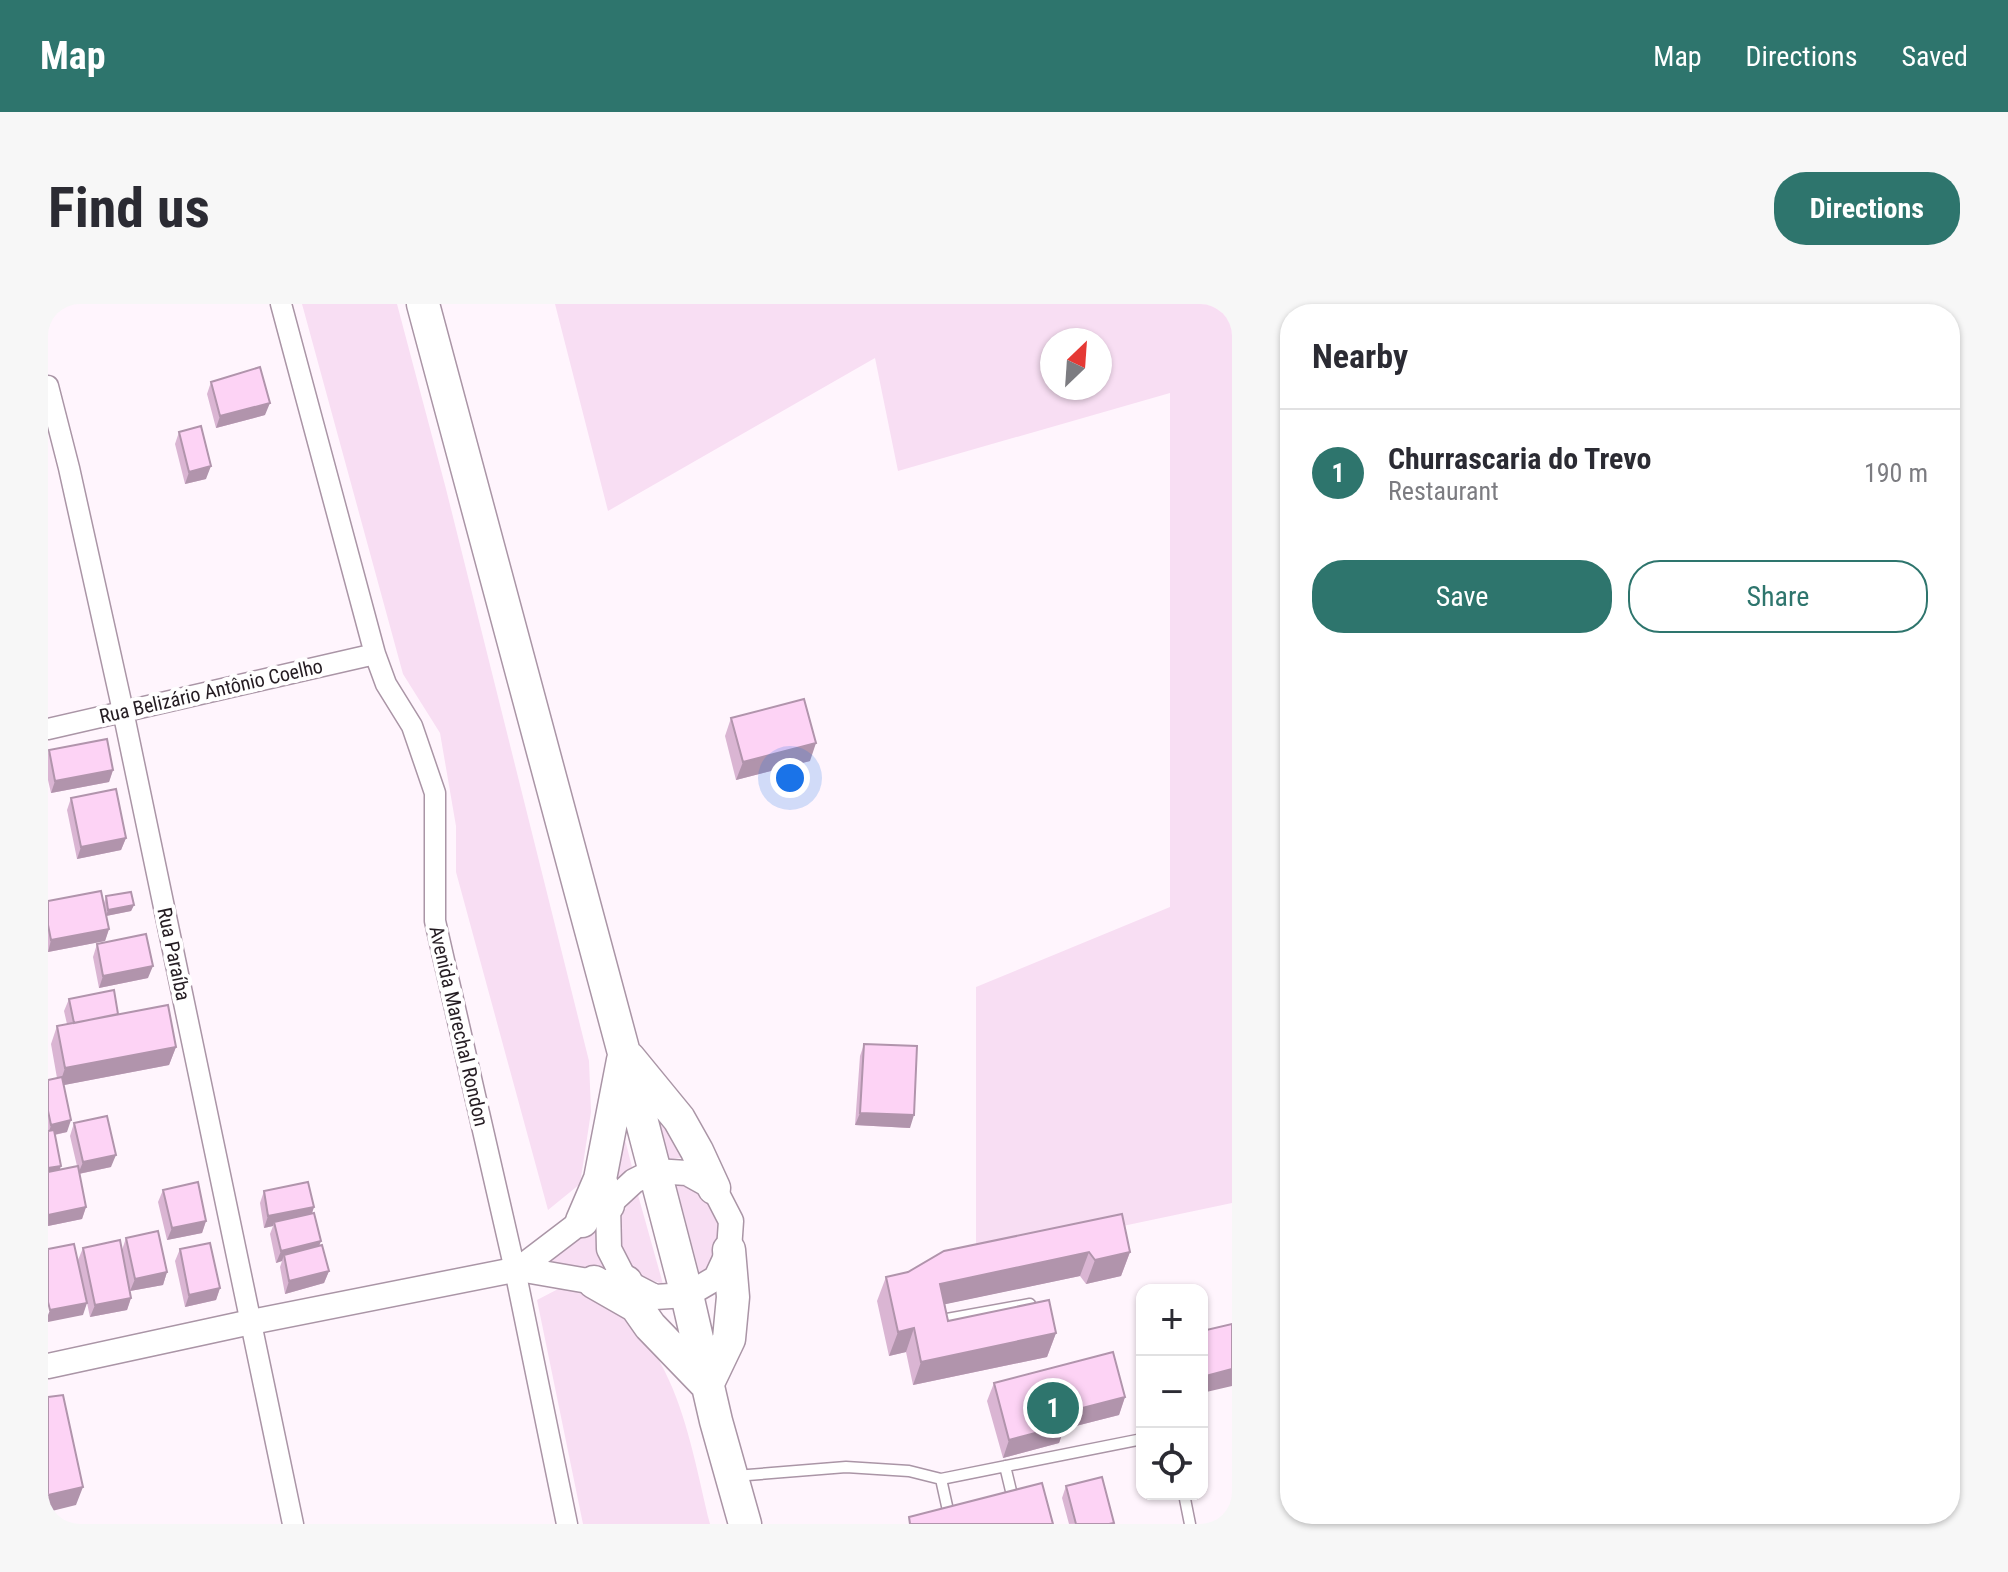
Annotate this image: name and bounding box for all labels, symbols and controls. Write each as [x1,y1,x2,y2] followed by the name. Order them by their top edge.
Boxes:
[40,34,106,78] text: Map
[1653,40,1702,73] text: Map
[1746,40,1857,73] text: Directions
[1901,40,1968,73] text: Saved
[1774,172,1960,245] button: Directions
[48,175,210,241] text: Find us
[1040,328,1112,400] north arrow
[1312,336,1408,376] text: Nearby
[1388,441,1651,476] text: Churrascaria do Trevo
[1331,458,1345,488] text: 1
[1864,458,1928,488] text: 190 m
[1388,476,1499,506] text: Restaurant
[1312,560,1612,633] button: Save
[1628,560,1928,633] button: Share
[97,654,325,728] street label: Rua Belizário Antônio Coelho
[770,758,810,798] your location
[152,905,196,1003] street label: Rua Paraíba
[424,924,494,1128] street label: Avenida Marechal Rondon
[1136,1284,1208,1500] map controls
[1136,1284,1208,1356] button: +
[1136,1356,1208,1428] button: −
[1027,1378,1079,1438] pin: 1
[1136,1428,1208,1500] button: locate

